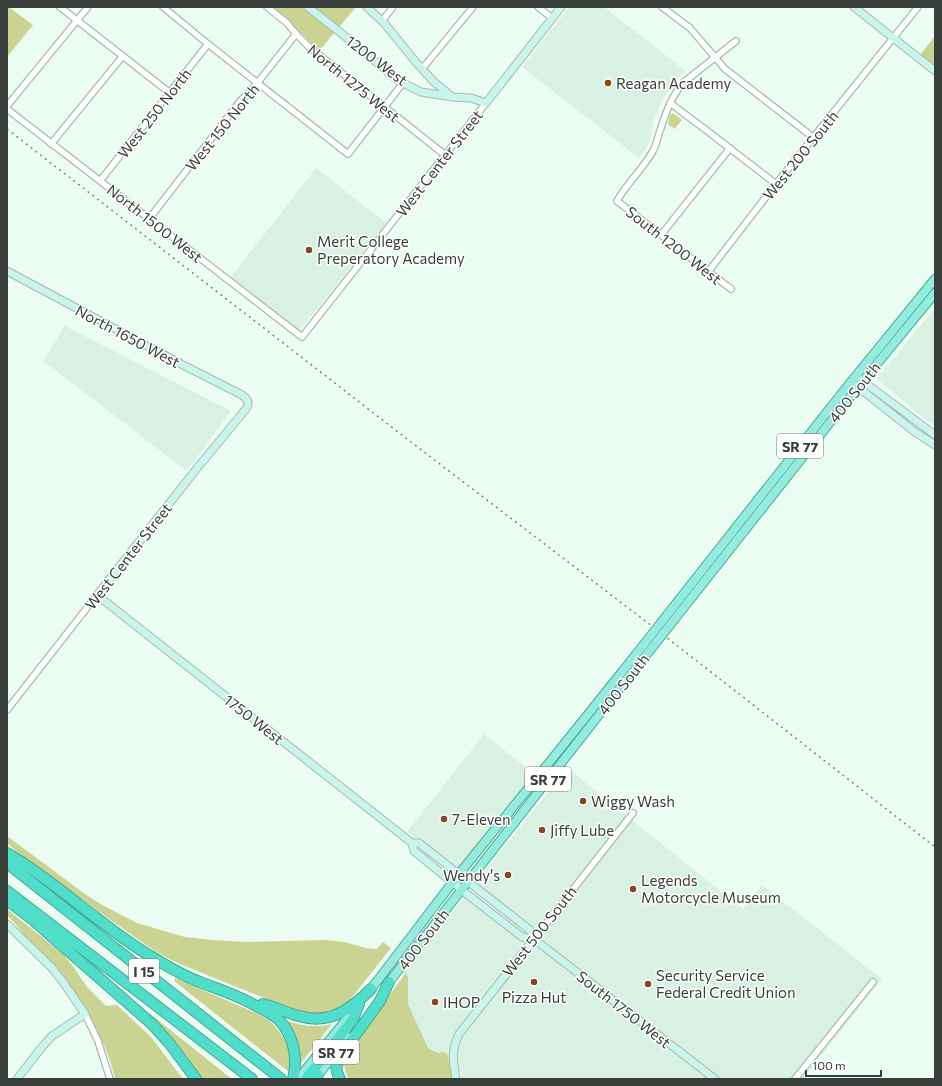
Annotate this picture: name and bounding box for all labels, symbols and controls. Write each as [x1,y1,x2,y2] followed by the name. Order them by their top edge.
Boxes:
[343,31,411,89] street label: 1200 West
[304,40,404,126] street label: North 1275 West
[113,65,195,161] street label: West 250 North
[616,74,731,92] place label: Reagan Academy
[603,78,613,88] marker: Reagan Academy
[181,80,263,174] street label: West 150 North
[392,106,486,220] street label: West Center Street
[759,107,841,203] street label: West 200 South
[104,180,206,266] street label: North 1500 West
[623,202,725,288] street label: South 1200 West
[317,232,465,267] place label: Merit College Preperatory Academy
[304,245,314,255] marker: Merit College Preperatory Academy
[73,301,183,371] street label: North 1650 West
[824,358,884,426] street label: 400 South
[777,434,823,458] road number: SR 77
[81,499,175,613] street label: West Center Street
[594,650,652,718] street label: 400 South
[221,690,287,748] street label: 1750 West
[525,767,571,791] road number: SR 77
[591,792,675,810] place label: Wiggy Wash
[578,796,588,806] marker: Wiggy Wash
[452,810,511,828] place label: 7-Eleven
[439,814,449,824] marker: 7-Eleven
[550,821,614,839] place label: Jiffy Lube
[537,825,547,835] marker: Jiffy Lube
[443,866,500,884] place label: Wendy's
[503,870,513,880] marker: Wendy's
[641,871,781,906] place label: Legends Motorcycle Museum
[498,882,580,980] street label: West 500 South
[628,884,638,894] marker: Legends Motorcycle Museum
[394,905,452,973] street label: 400 South
[129,959,159,983] road number: I 15
[656,966,796,1001] place label: Security Service Federal Credit Union
[573,967,675,1051] street label: South 1750 West
[529,977,539,987] marker: Pizza Hut
[643,979,653,989] marker: Security Service Federal Credit Union
[502,988,566,1006] place label: Pizza Hut
[443,993,480,1011] place label: IHOP
[430,997,440,1007] marker: IHOP
[313,1040,359,1064] road number: SR 77
[806,1052,881,1078] scale bar
[812,1058,846,1072] text: 100 m

